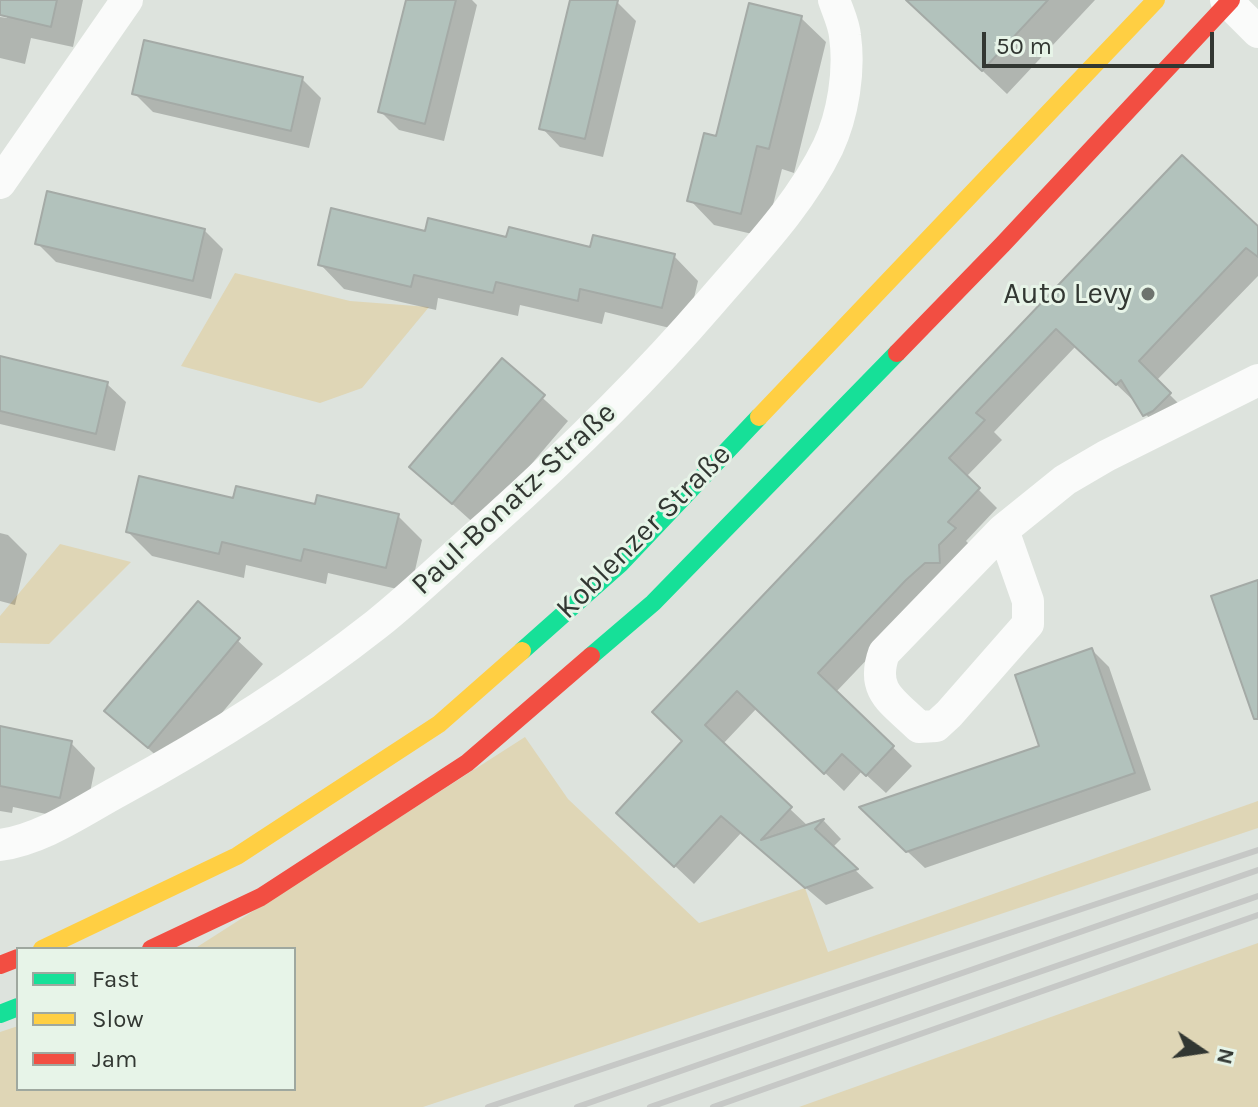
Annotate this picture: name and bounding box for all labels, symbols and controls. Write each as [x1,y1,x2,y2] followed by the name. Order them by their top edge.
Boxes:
[986,16,1218,66] scale bar
[996,32,1052,60] text: 50 m
[1003,276,1132,312] place label: Auto Levy
[1139,285,1157,303] marker: Auto Levy
[404,395,624,603] street label: Paul-Bonatz-Straße
[549,437,739,627] street label: Koblenzer Straße
[16,947,296,1091] legend
[92,965,139,993] text: Fast
[92,1005,144,1033] text: Slow
[1162,1011,1242,1091] north arrow
[92,1045,137,1073] text: Jam
[1211,1046,1240,1067] text: N

